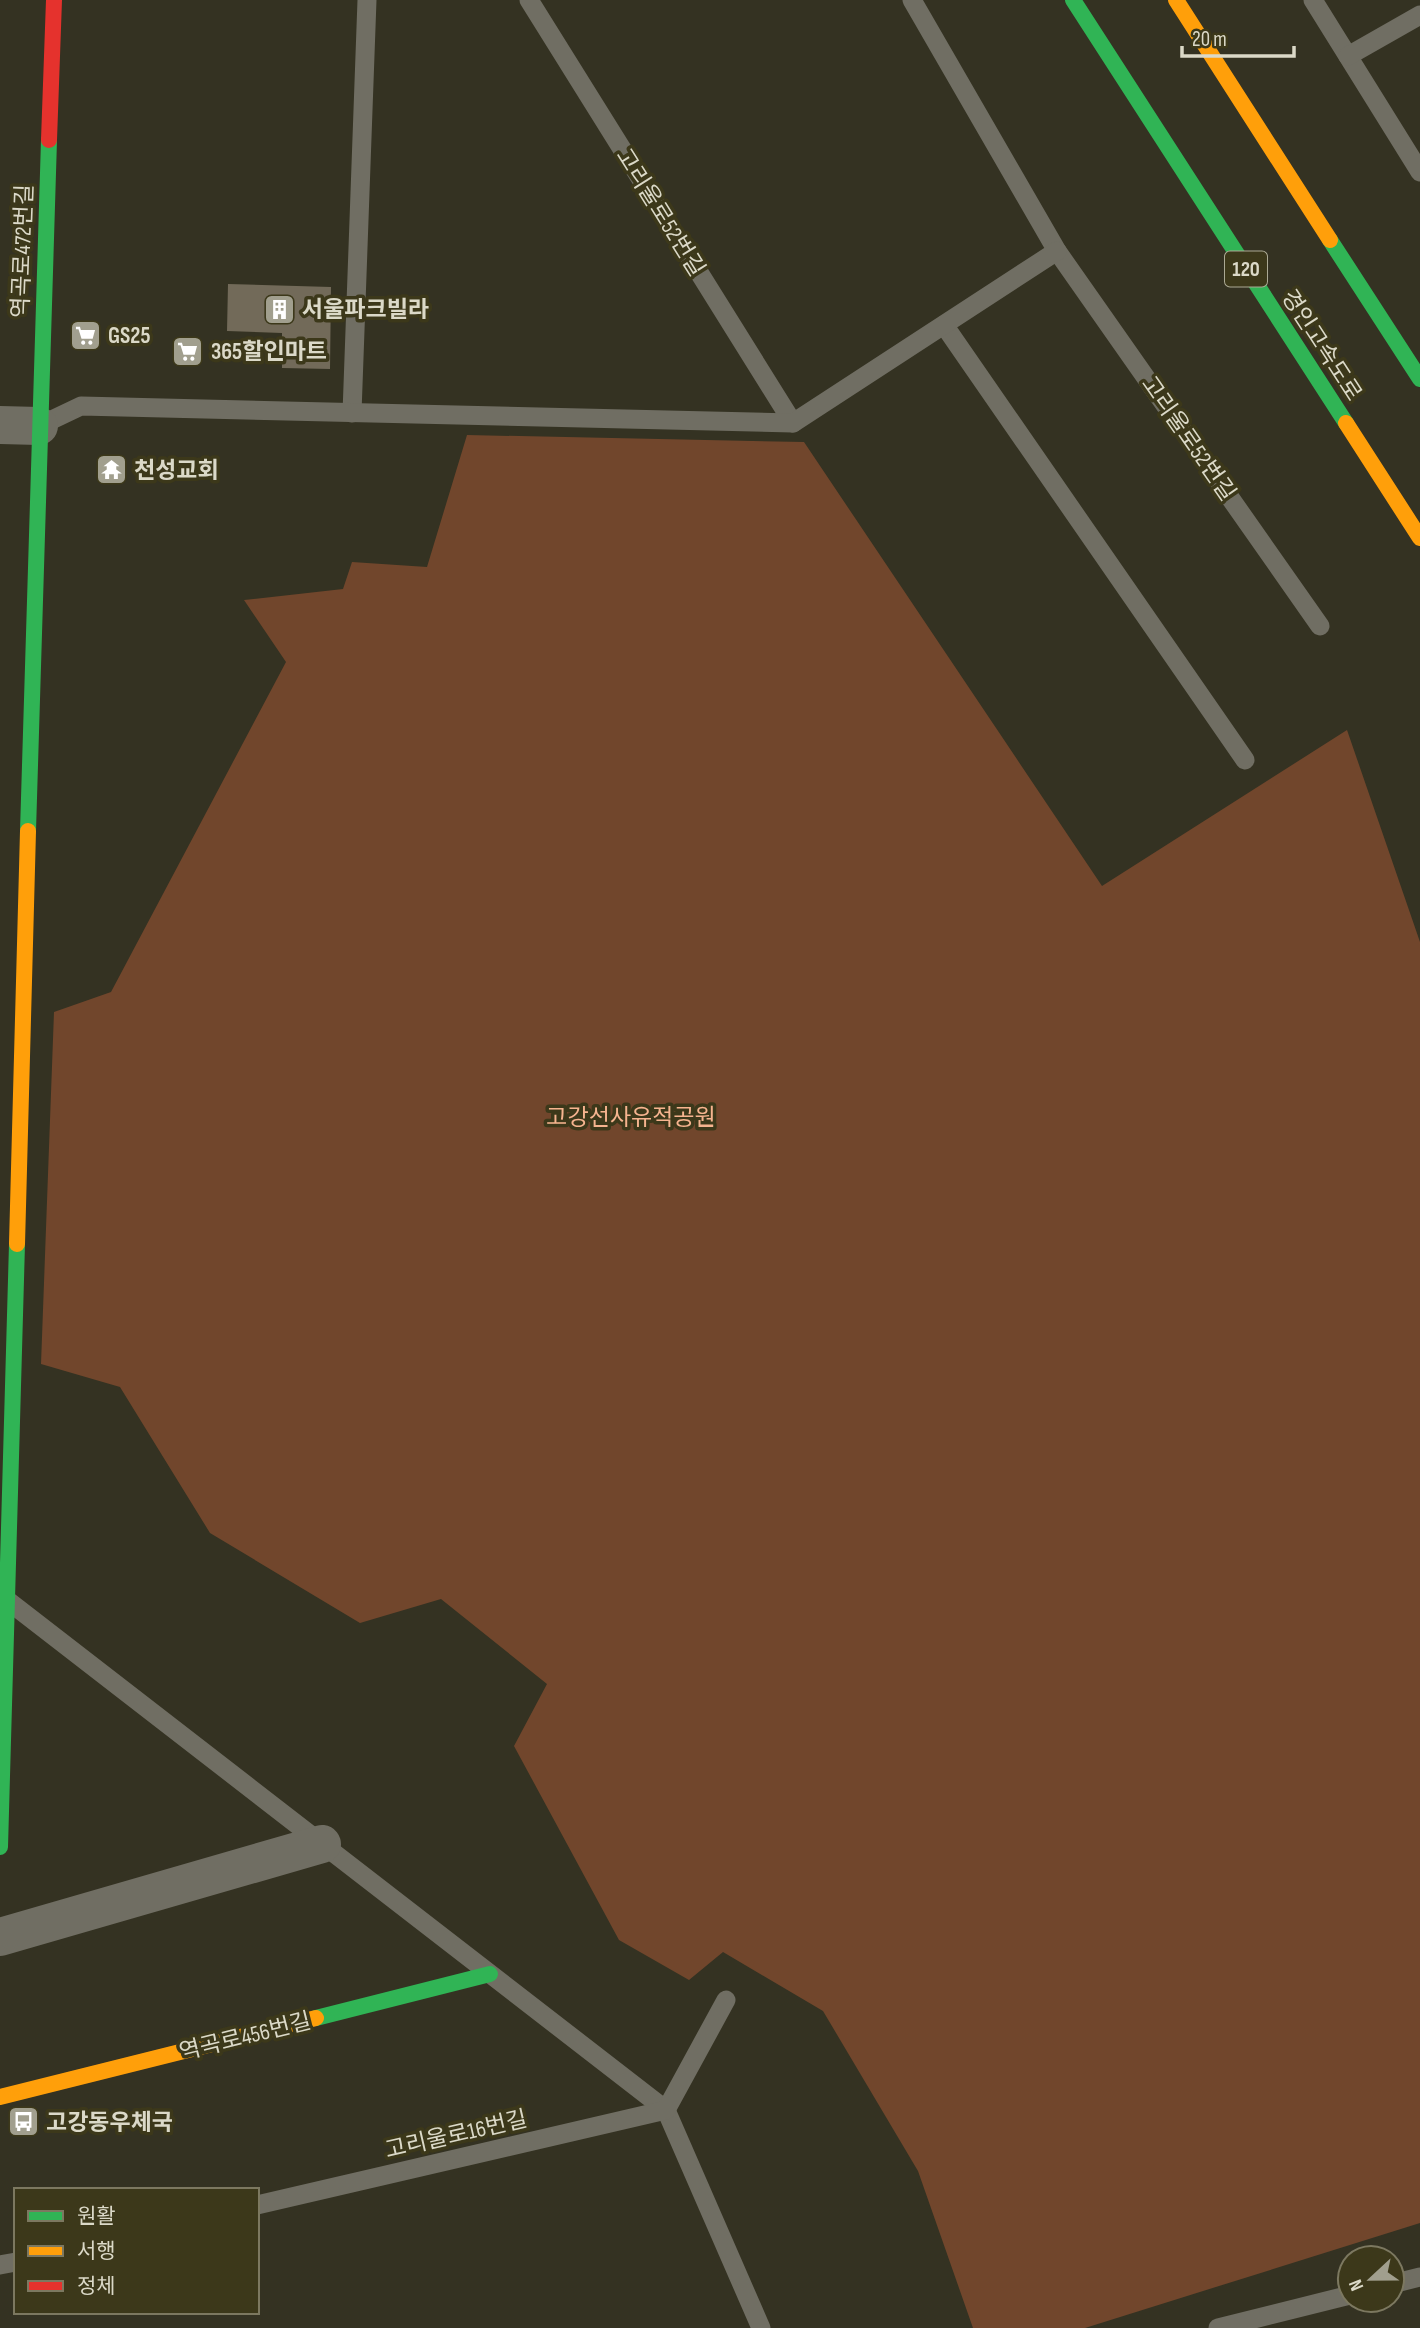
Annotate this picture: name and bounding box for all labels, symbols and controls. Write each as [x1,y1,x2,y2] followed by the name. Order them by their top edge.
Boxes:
[1182,14,1294,58] scale bar
[1192,27,1227,52] text: 20 m
[610,143,711,282] street label: 고리울로52번길
[7,184,39,318] street label: 역곡로472번길
[1225,252,1267,286] road number: 120
[1275,285,1367,406] street label: 경인고속도로
[262,292,296,326] building icon: 서울파크빌라
[302,296,429,324] place label: 서울파크빌라
[68,318,102,352] supermarket icon: GS25
[108,322,151,350] place label: GS25
[171,334,205,368] supermarket icon: 365할인마트
[211,338,327,366] place label: 365할인마트
[1135,371,1241,506] street label: 고리울로52번길
[94,453,128,487] temple icon: 천성교회
[134,457,219,485] place label: 천성교회
[546,1104,716,1132] park label: 고강선사유적공원
[176,2007,314,2067] street label: 역곡로456번길
[6,2105,40,2139] bus stop icon: 고강동우체국
[382,2105,530,2165] street label: 고리울로16번길
[46,2109,173,2137] place label: 고강동우체국
[14,2188,259,2314] legend
[77,2204,116,2229] text: 원활
[77,2239,116,2264] text: 서행
[1336,2244,1406,2314] north arrow
[77,2274,116,2299] text: 정체
[1344,2276,1369,2294] text: N

